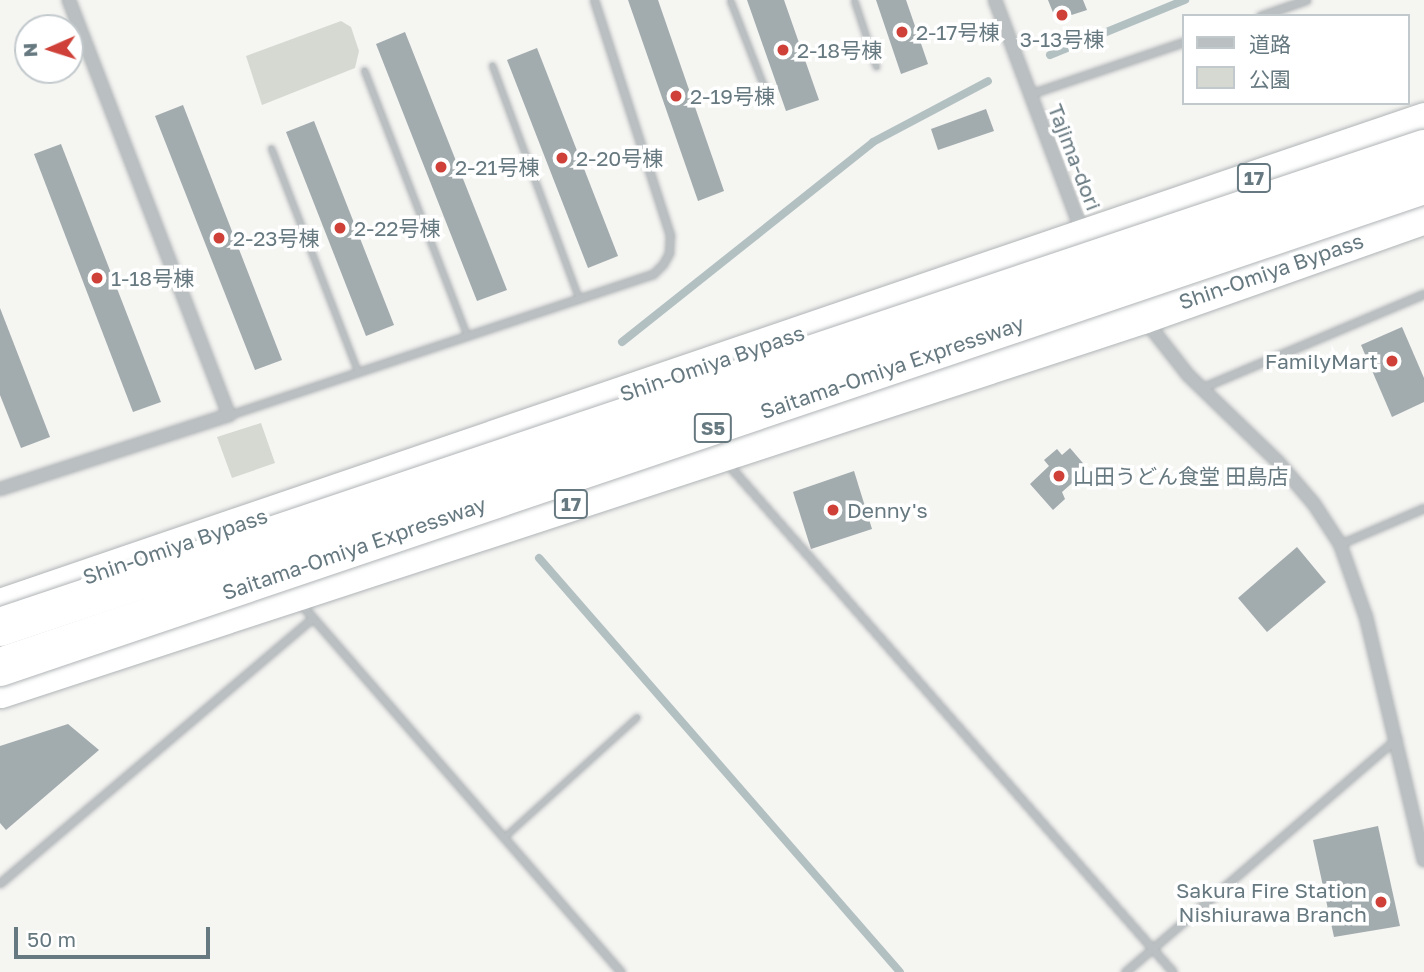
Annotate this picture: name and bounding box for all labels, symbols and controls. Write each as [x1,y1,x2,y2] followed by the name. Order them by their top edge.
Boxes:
[1054,7,1070,23] marker: 3-13号棟
[14,14,84,84] north arrow
[1182,14,1410,105] legend
[916,19,999,45] place label: 2-17号棟
[894,24,910,40] marker: 2-17号棟
[1020,26,1104,52] place label: 3-13号棟
[1249,31,1291,57] text: 道路
[797,37,882,63] place label: 2-18号棟
[18,42,41,58] text: N
[775,42,791,58] marker: 2-18号棟
[1249,66,1291,92] text: 公園
[690,83,775,109] place label: 2-19号棟
[668,88,684,104] marker: 2-19号棟
[1043,100,1107,214] street label: Tajima-dori
[576,145,663,171] place label: 2-20号棟
[554,150,570,166] marker: 2-20号棟
[455,154,540,180] place label: 2-21号棟
[433,159,449,175] marker: 2-21号棟
[1236,162,1272,194] road number: 17
[354,215,441,241] place label: 2-22号棟
[332,220,348,236] marker: 2-22号棟
[233,225,320,251] place label: 2-23号棟
[1175,228,1367,314] street label: Shin-Omiya Bypass
[211,230,227,246] marker: 2-23号棟
[111,265,194,291] place label: 1-18号棟
[89,270,105,286] marker: 1-18号棟
[757,310,1027,424] street label: Saitama-Omiya Expressway
[616,320,808,406] street label: Shin-Omiya Bypass
[1265,348,1378,374] place label: FamilyMart
[1384,353,1400,369] marker: FamilyMart
[694,412,732,444] road number: S5
[1073,463,1288,489] place label: 山田うどん食堂 田島店
[1051,468,1067,484] marker: 山田うどん食堂 田島店
[554,489,588,520] road number: 17
[219,491,489,605] street label: Saitama-Omiya Expressway
[847,497,928,523] place label: Denny's
[825,502,841,518] marker: Denny's
[79,503,271,589] street label: Shin-Omiya Bypass
[1176,877,1367,927] place label: Sakura Fire Station Nishiurawa Branch
[1373,894,1389,910] marker: Sakura Fire Station Nishiurawa Branch
[18,912,214,956] scale bar
[27,926,76,952] text: 50 m

